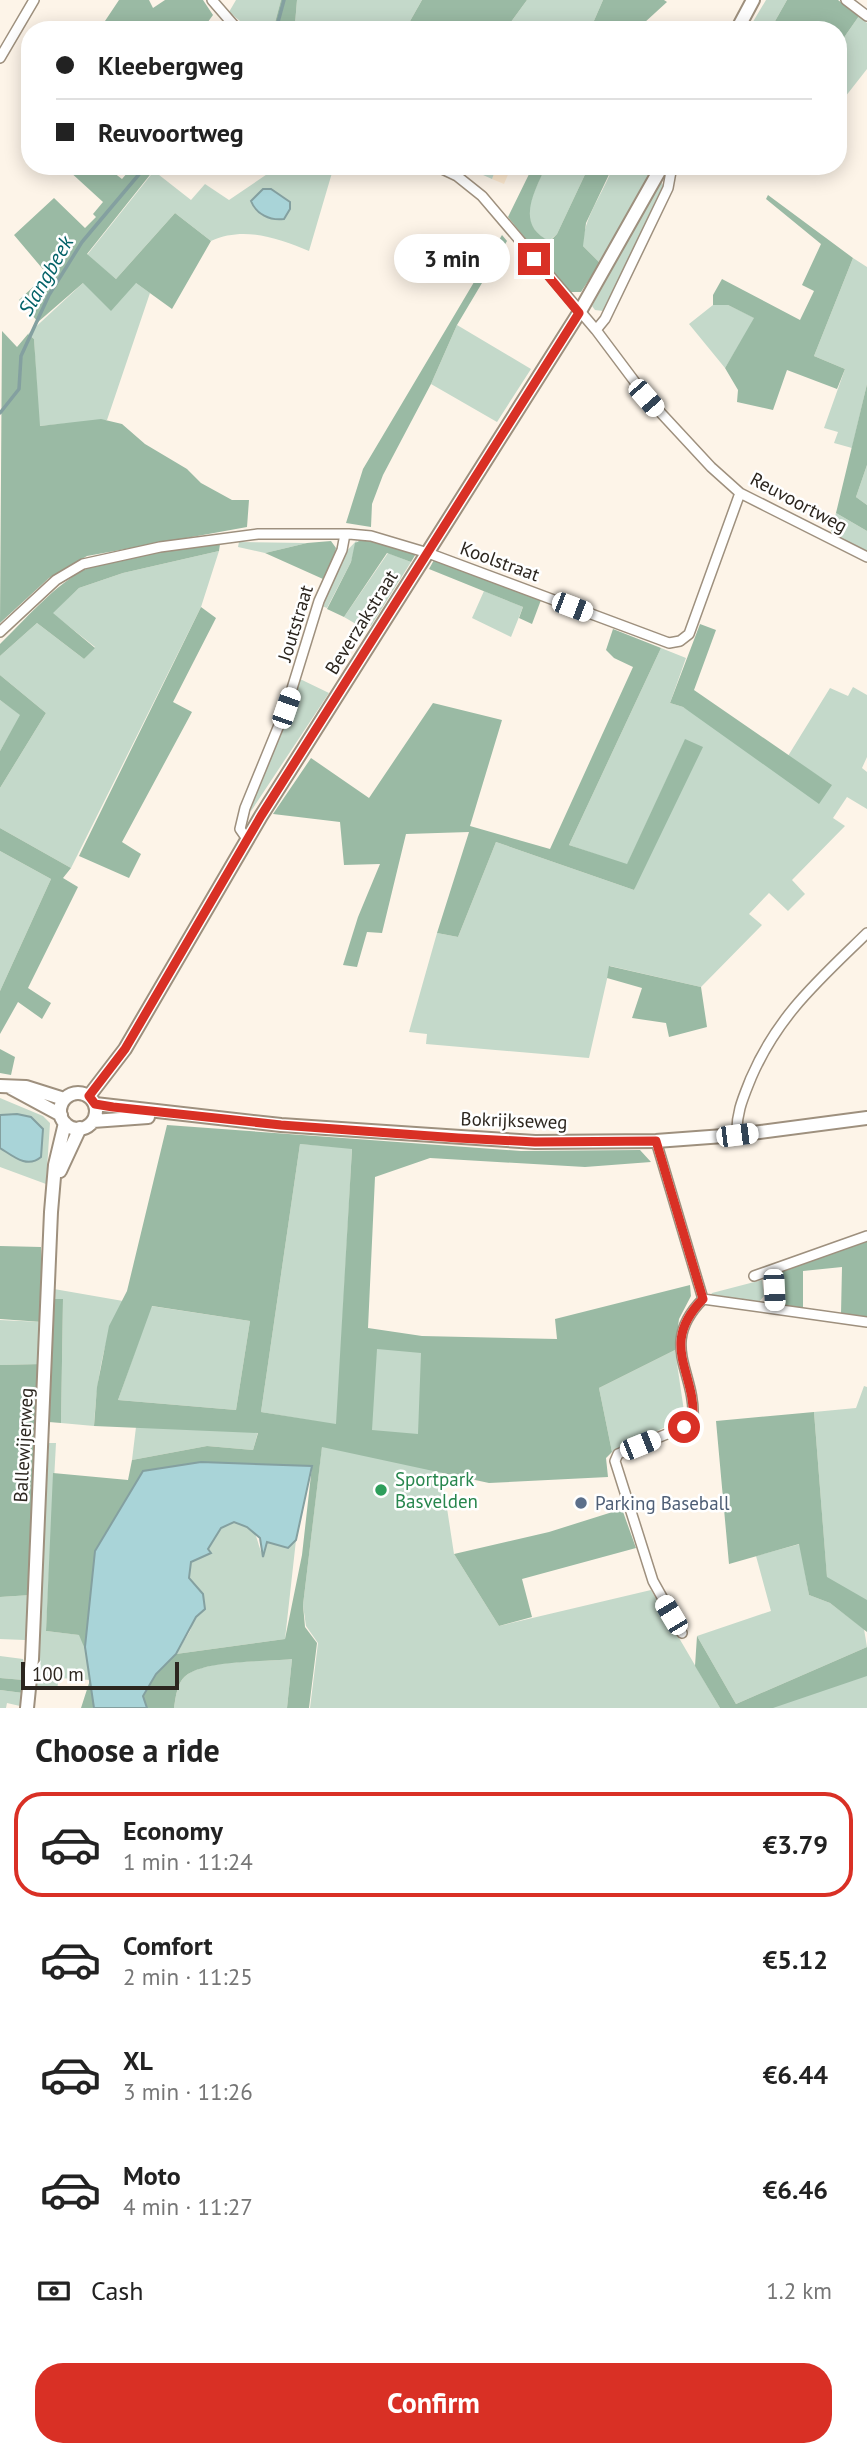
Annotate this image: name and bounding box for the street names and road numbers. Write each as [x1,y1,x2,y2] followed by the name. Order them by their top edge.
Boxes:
[746,466,852,538] street label: Reuvoortweg
[457,536,544,587] street label: Koolstraat
[319,565,403,679] street label: Beverzakstraat
[272,581,318,665] street label: Joutstraat
[460,1106,568,1134] street label: Bokrijkseweg
[8,1387,38,1503] street label: Ballewijerweg

